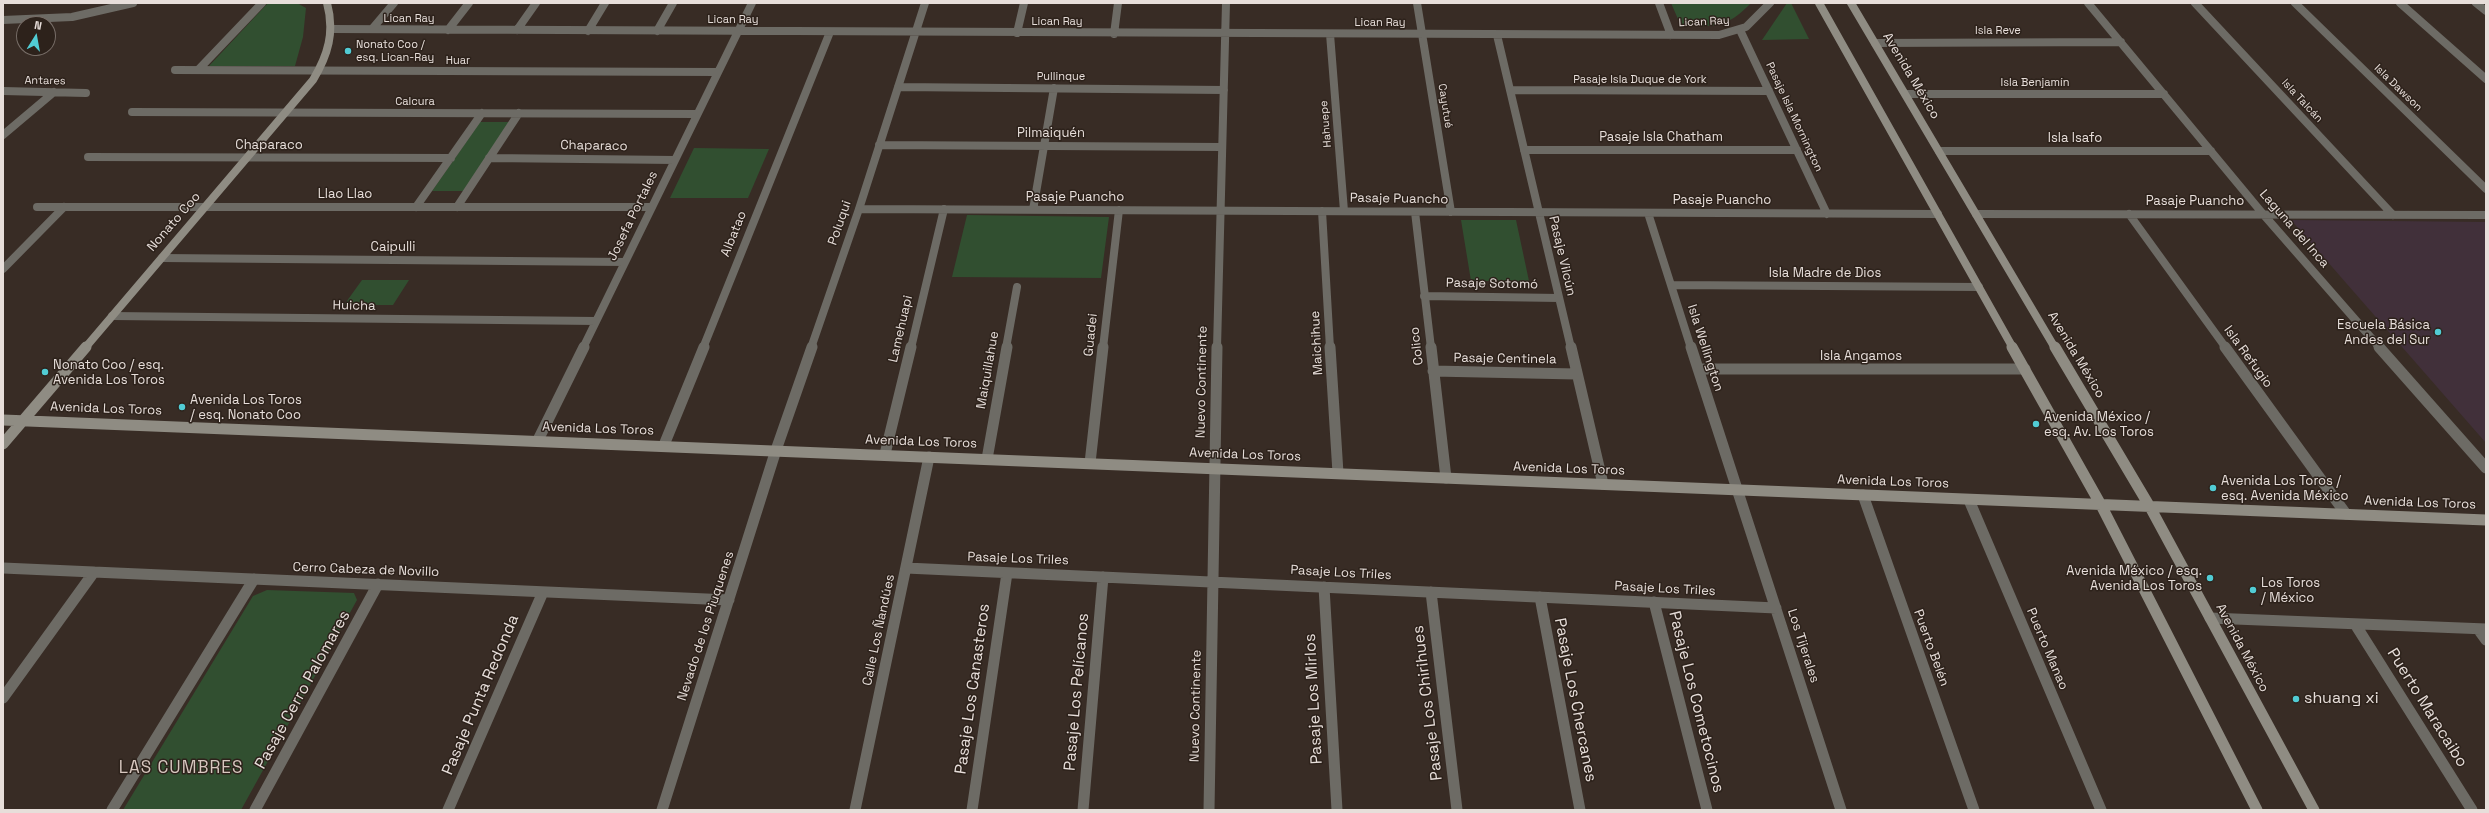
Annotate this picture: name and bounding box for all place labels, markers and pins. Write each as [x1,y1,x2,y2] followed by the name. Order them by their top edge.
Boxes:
[356,38,434,64] place label: Nonato Coo / esq. Lican-Ray
[343,46,353,56] marker: Nonato Coo / esq. Lican-Ray
[2337,317,2430,348] place label: Escuela Básica Andes del Sur
[2433,327,2443,337] marker: Escuela Básica Andes del Sur
[53,357,165,388] place label: Nonato Coo / esq. Avenida Los Toros
[40,367,50,377] marker: Nonato Coo / esq. Avenida Los Toros
[190,392,302,423] place label: Avenida Los Toros / esq. Nonato Coo
[177,402,187,412] marker: Avenida Los Toros / esq. Nonato Coo
[2044,409,2154,440] place label: Avenida México / esq. Av. Los Toros
[2031,419,2041,429] marker: Avenida México / esq. Av. Los Toros
[2221,473,2349,504] place label: Avenida Los Toros / esq. Avenida México
[2208,483,2218,493] marker: Avenida Los Toros / esq. Avenida México
[2066,563,2202,594] place label: Avenida México / esq. Avenida Los Toros
[2205,573,2215,583] marker: Avenida México / esq. Avenida Los Toros
[2261,575,2320,606] place label: Los Toros / México
[2248,585,2258,595] marker: Los Toros / México
[2304,689,2379,709] place label: shuang xi
[2291,694,2301,704] marker: shuang xi

